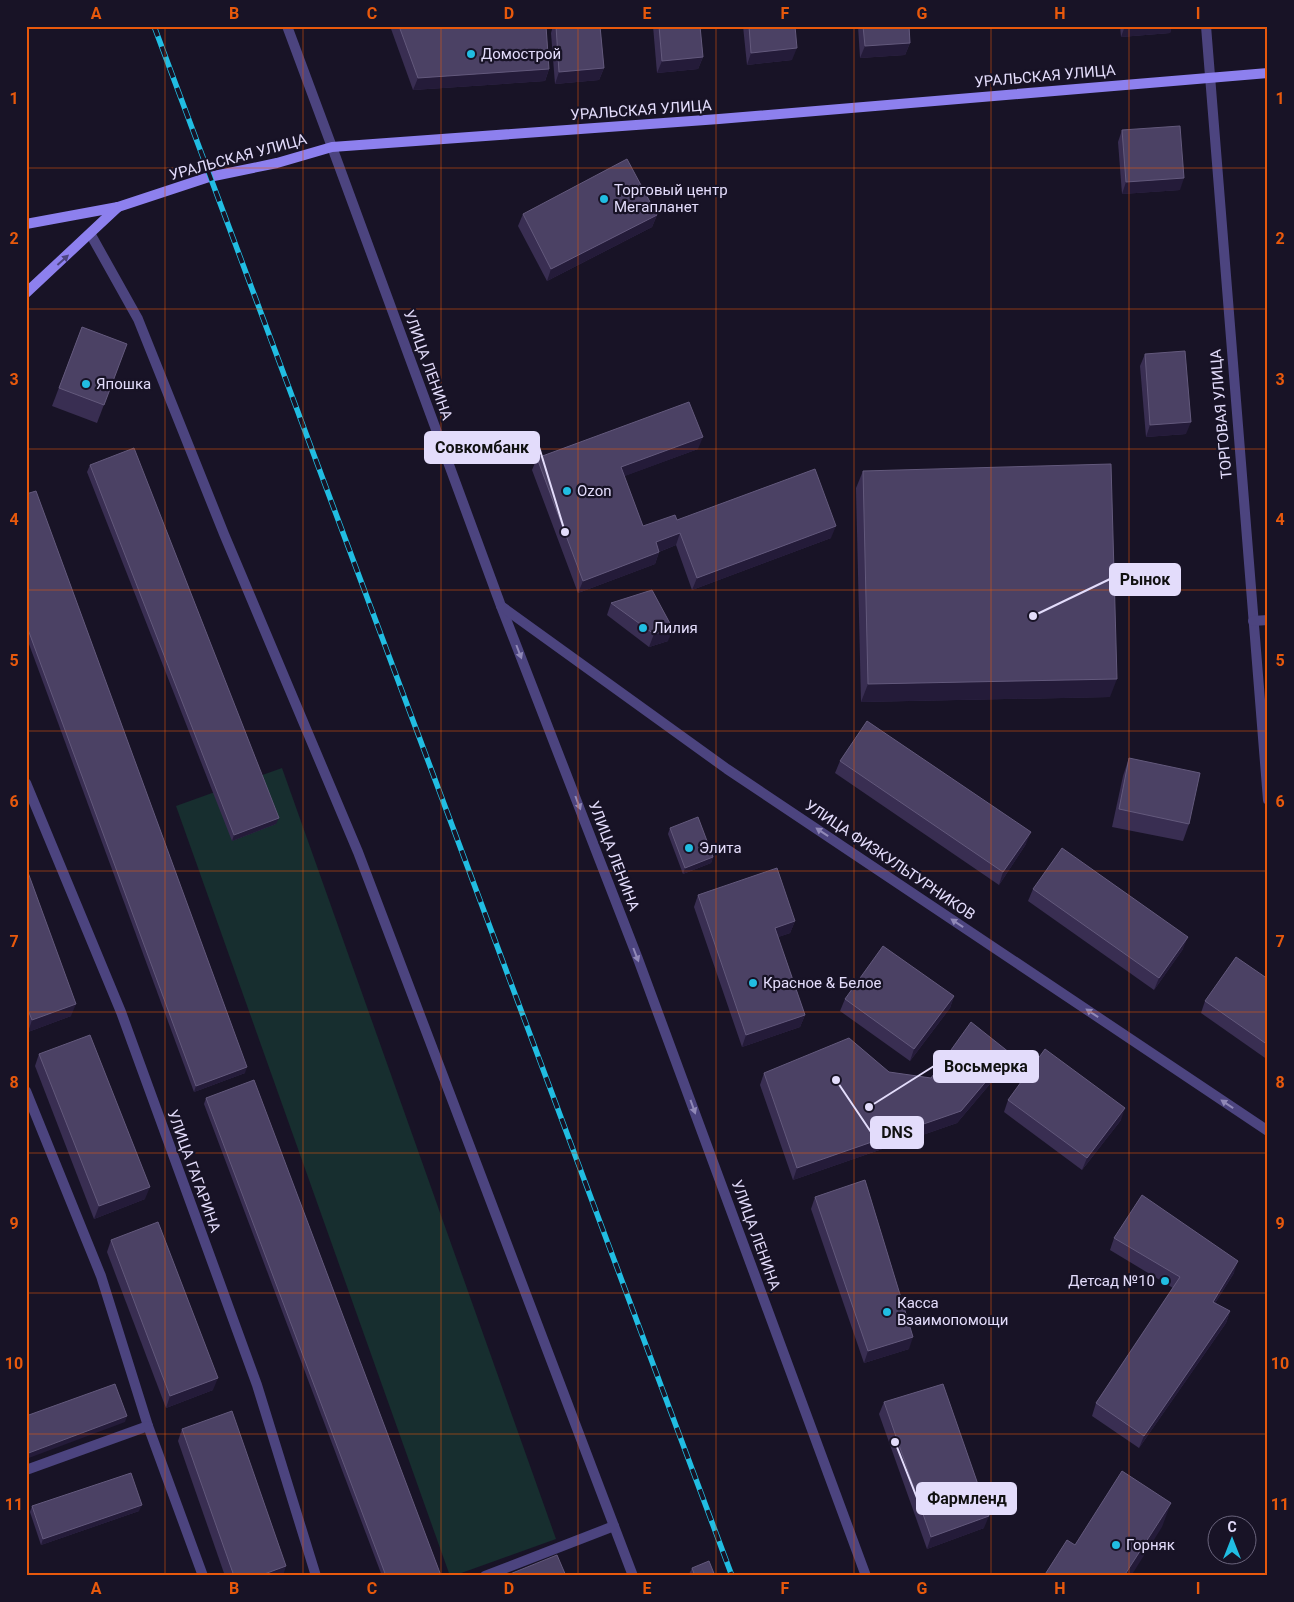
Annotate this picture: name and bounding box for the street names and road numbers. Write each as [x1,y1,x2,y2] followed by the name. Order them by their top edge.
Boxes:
[974,61,1116,91] street label: УРАЛЬСКАЯ УЛИЦА
[570,96,712,124] street label: УРАЛЬСКАЯ УЛИЦА
[167,130,309,184] street label: УРАЛЬСКАЯ УЛИЦА
[400,307,456,423] street label: УЛИЦА ЛЕНИНА
[1206,348,1236,480] street label: ТОРГОВАЯ УЛИЦА
[802,796,978,924] street label: УЛИЦА ФИЗКУЛЬТУРНИКОВ
[585,799,643,914] street label: УЛИЦА ЛЕНИНА
[163,1107,225,1235] street label: УЛИЦА ГАГАРИНА
[728,1177,784,1293] street label: УЛИЦА ЛЕНИНА

